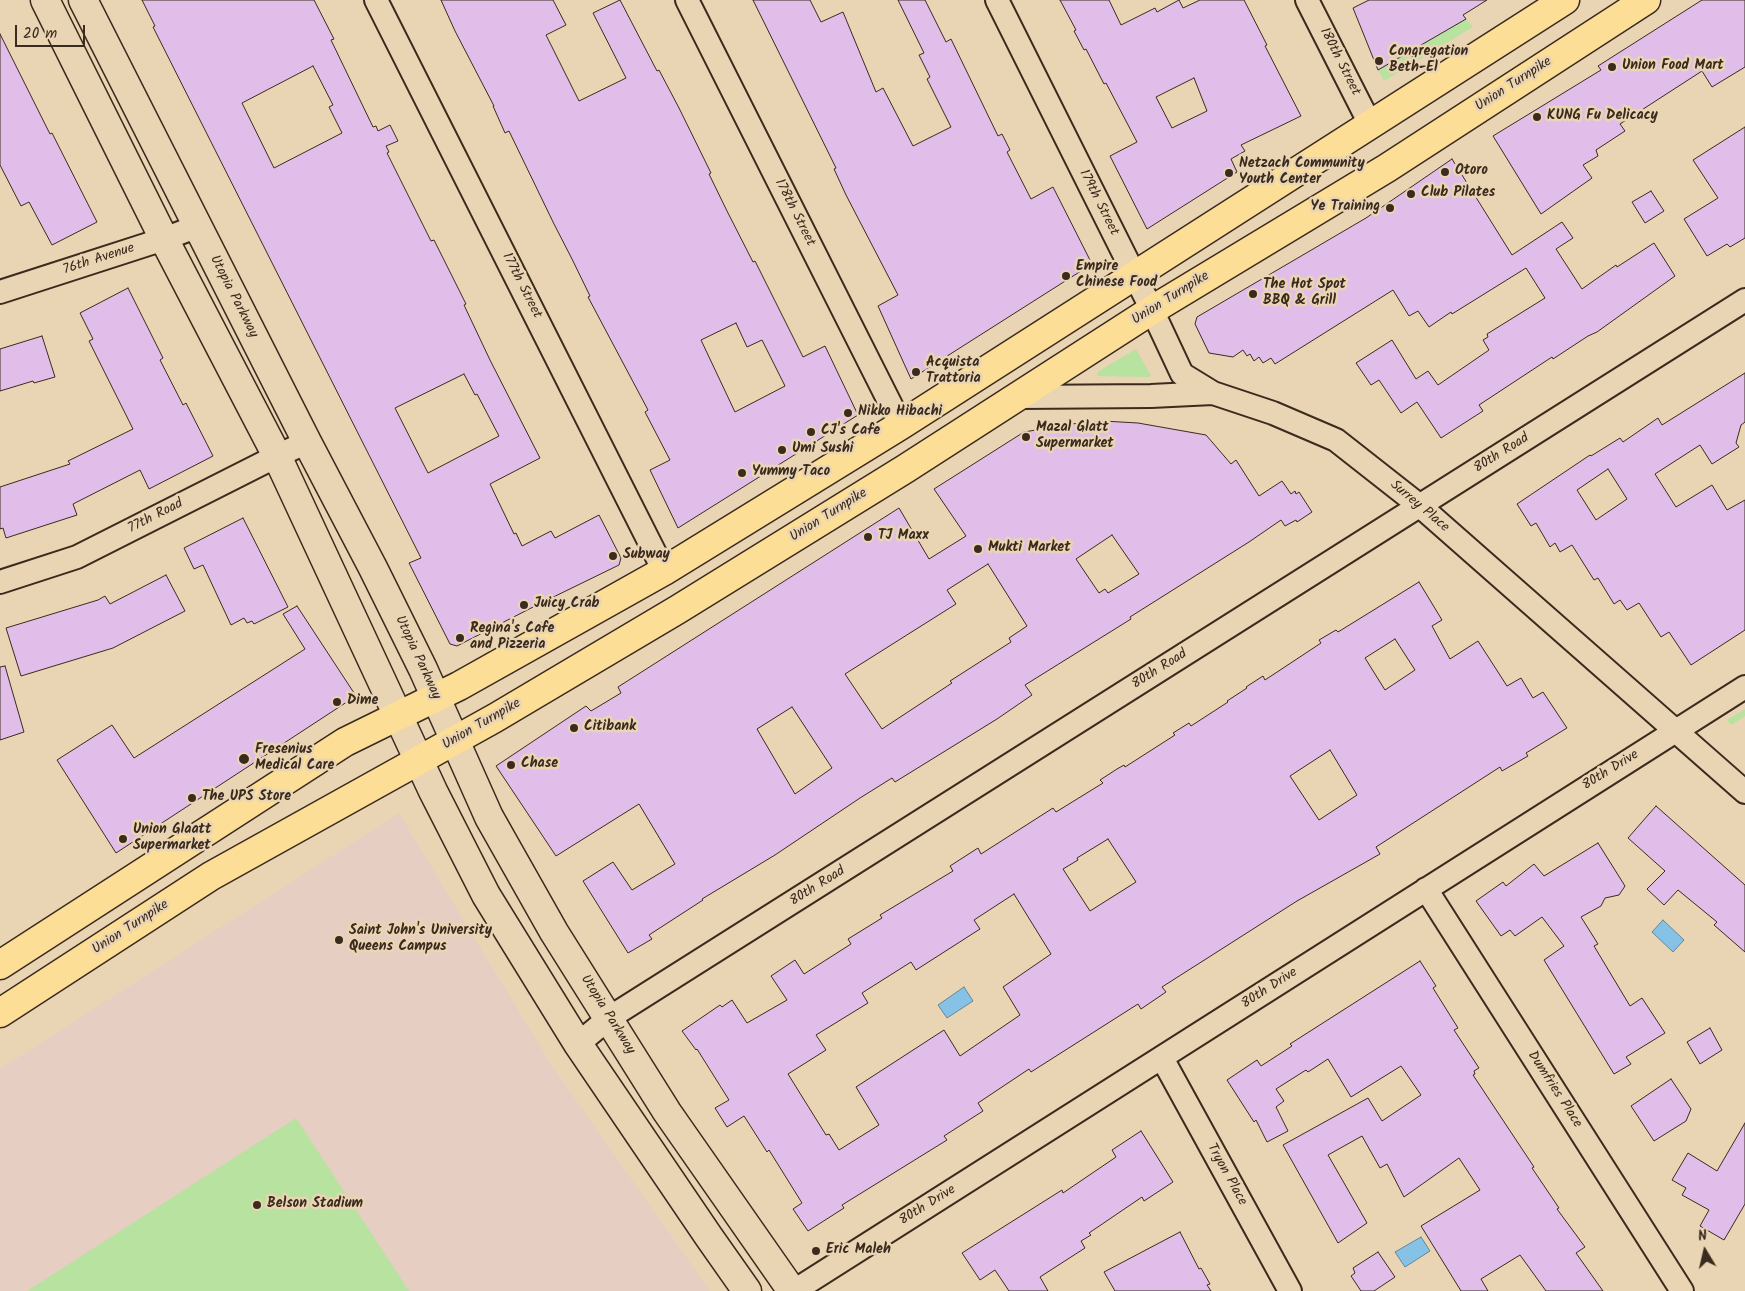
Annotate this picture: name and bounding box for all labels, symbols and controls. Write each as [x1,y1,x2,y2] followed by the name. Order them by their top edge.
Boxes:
[18,15,88,47] scale bar
[23,22,57,46] text: 20 m
[1315,25,1363,99] street label: 180th Street
[1389,45,1468,78] place label: Congregation Beth-El
[1473,54,1555,116] street label: Union Turnpike
[1373,55,1385,67] marker: Congregation Beth-El
[1622,59,1724,75] place label: Union Food Mart
[1606,61,1618,73] marker: Union Food Mart
[1547,109,1658,125] place label: KUNG Fu Delicacy
[1531,111,1543,123] marker: KUNG Fu Delicacy
[1239,157,1365,190] place label: Netzach Community Youth Center
[1455,164,1488,180] place label: Otoro
[1439,166,1451,178] marker: Otoro
[1074,167,1122,239] street label: 179th Street
[1223,167,1235,179] marker: Netzach Community Youth Center
[770,177,818,249] street label: 178th Street
[1421,186,1495,202] place label: Club Pilates
[1405,188,1417,200] marker: Club Pilates
[1311,200,1380,216] place label: Ye Training
[1384,202,1396,214] marker: Ye Training
[61,241,137,279] street label: 76th Avenue
[497,250,545,322] street label: 177th Street
[205,253,261,341] street label: Utopia Parkway
[1076,260,1157,292] place label: Empire Chinese Food
[1129,269,1213,329] street label: Union Turnpike
[1060,270,1072,282] marker: Empire Chinese Food
[1263,278,1346,310] place label: The Hot Spot BBQ & Grill
[1247,288,1259,300] marker: The Hot Spot BBQ & Grill
[926,356,981,388] place label: Acquista Trattoria
[910,366,922,378] marker: Acquista Trattoria
[858,405,942,421] place label: Nikko Hibachi
[842,407,854,419] marker: Nikko Hibachi
[1036,421,1114,454] place label: Mazal Glatt Supermarket
[821,424,880,440] place label: CJ's Cafe
[805,426,817,438] marker: CJ's Cafe
[1471,430,1533,478] street label: 80th Road
[1020,431,1032,443] marker: Mazal Glatt Supermarket
[792,442,853,458] place label: Umi Sushi
[776,444,788,456] marker: Umi Sushi
[752,465,830,481] place label: Yummy Taco
[736,467,748,479] marker: Yummy Taco
[1386,477,1452,537] street label: Surrey Place
[787,486,871,546] street label: Union Turnpike
[126,496,186,538] street label: 77th Road
[878,529,929,545] place label: TJ Maxx
[862,531,874,543] marker: TJ Maxx
[988,541,1070,557] place label: Mukti Market
[972,543,984,555] marker: Mukti Market
[623,548,670,564] place label: Subway
[607,550,619,562] marker: Subway
[534,597,600,613] place label: Juicy Crab
[518,599,530,611] marker: Juicy Crab
[390,614,444,702] street label: Utopia Parkway
[470,622,554,654] place label: Regina's Cafe and Pizzeria
[454,632,466,644] marker: Regina's Cafe and Pizzeria
[1129,646,1191,694] street label: 80th Road
[347,694,378,710] place label: Dime
[331,696,343,708] marker: Dime
[440,696,524,754] street label: Union Turnpike
[584,720,636,736] place label: Citibank
[568,722,580,734] marker: Citibank
[255,743,334,776] place label: Fresenius Medical Care
[1580,747,1642,795] street label: 80th Drive
[237,752,251,766] marker: Fresenius Medical Care
[521,757,558,773] place label: Chase
[505,759,517,771] marker: Chase
[202,790,291,806] place label: The UPS Store
[186,792,198,804] marker: The UPS Store
[133,823,211,856] place label: Union Glaatt Supermarket
[117,833,129,845] marker: Union Glaatt Supermarket
[787,863,849,911] street label: 80th Road
[90,897,172,959] street label: Union Turnpike
[349,924,492,956] place label: Saint John's University Queens Campus
[333,934,345,946] marker: Saint John's University Queens Campus
[1239,965,1301,1013] street label: 80th Drive
[576,972,638,1058] street label: Utopia Parkway
[1523,1048,1585,1132] street label: Dumfries Place
[1202,1141,1250,1209] street label: Tryon Place
[897,1182,959,1230] street label: 80th Drive
[267,1197,363,1213] place label: Belson Stadium
[251,1199,263,1211] marker: Belson Stadium
[1697,1225,1709,1248] text: N
[1680,1226,1730,1276] north arrow
[826,1243,891,1259] place label: Eric Maleh
[810,1245,822,1257] marker: Eric Maleh

